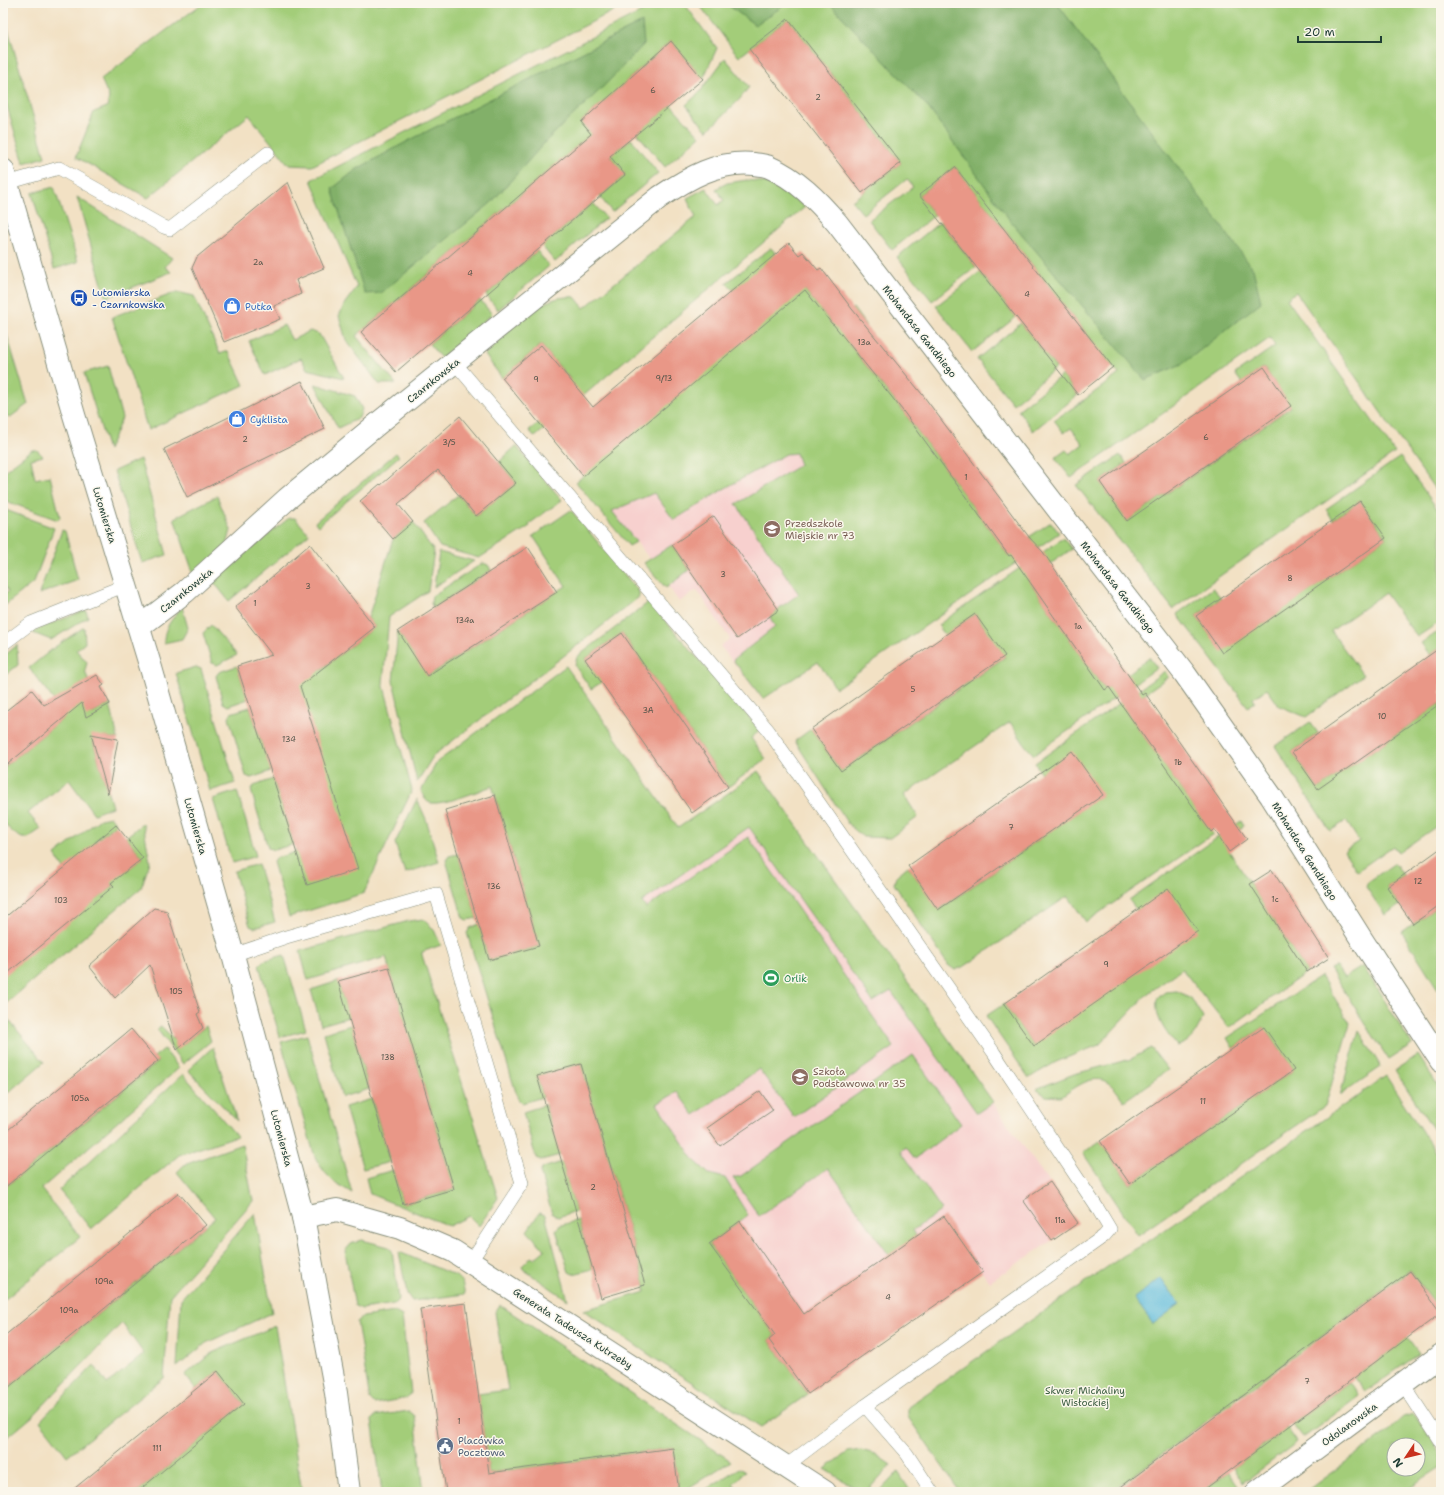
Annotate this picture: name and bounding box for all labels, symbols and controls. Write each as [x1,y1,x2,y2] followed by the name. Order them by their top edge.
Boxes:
[1298,18,1381,44] scale bar
[1304,24,1335,40] text: 20 m
[650,85,656,96] house number: 6
[815,92,821,103] house number: 2
[253,257,263,268] house number: 2a
[467,268,473,279] house number: 4
[880,283,960,380] street label: Mohandasa Gandhiego
[92,286,166,311] place label: Lutomierska - Czarnkowska
[69,288,89,308] bus stop icon: Lutomierska - Czarnkowska
[1024,289,1030,300] house number: 4
[222,296,242,316] shop icon: Putka
[245,300,273,313] place label: Putka
[857,337,871,348] house number: 13a
[404,355,463,406] street label: Czarnkowska
[656,373,672,384] house number: 9/13
[533,374,539,385] house number: 9
[227,409,247,429] shop icon: Cyklista
[250,413,289,426] place label: Cyklista
[1203,432,1209,443] house number: 6
[242,434,248,445] house number: 2
[442,437,456,448] house number: 3/5
[964,472,968,483] house number: 1
[90,485,119,546] street label: Lutomierska
[785,517,855,542] place label: Przedszkole Miejskie nr 73
[762,519,782,539] school or university icon: Przedszkole Miejskie nr 73
[1078,539,1158,636] street label: Mohandasa Gandhiego
[157,565,216,616] street label: Czarnkowska
[720,569,726,580] house number: 3
[1287,573,1293,584] house number: 8
[305,581,311,592] house number: 3
[253,598,257,609] house number: 1
[456,615,474,626] house number: 134a
[1074,621,1082,632] house number: 1a
[911,684,916,695] house number: 5
[642,705,654,716] house number: 3A
[1378,711,1386,722] house number: 10
[282,734,296,745] house number: 134
[1174,757,1182,768] house number: 1b
[181,796,210,857] street label: Lutomierska
[1269,800,1340,903] street label: Mohandasa Gandhiego
[1008,822,1014,833] house number: 7
[1414,876,1423,887] house number: 12
[487,881,501,892] house number: 136
[1271,894,1279,905] house number: 1c
[54,895,68,906] house number: 103
[1103,959,1109,970] house number: 9
[761,968,781,988] sports icon: Orlik
[784,972,807,985] place label: Orlik
[169,986,183,997] house number: 105
[381,1052,395,1063] house number: 138
[813,1065,905,1090] place label: Szkoła Podstawowa nr 35
[790,1067,810,1087] school or university icon: Szkoła Podstawowa nr 35
[71,1093,89,1104] house number: 105a
[1200,1096,1206,1107] house number: 11
[268,1108,296,1169] street label: Lutomierska
[590,1182,596,1193] house number: 2
[1054,1215,1066,1226] house number: 11a
[95,1276,113,1287] house number: 109a
[511,1285,635,1372] street label: Generała Tadeusza Kutrzeby
[885,1292,891,1303] house number: 4
[60,1305,78,1316] house number: 109a
[1304,1376,1310,1387] house number: 7
[1045,1384,1125,1409] park label: Skwer Michaliny Wisłockiej
[1319,1399,1380,1449] street label: Odolanowska
[457,1416,461,1427] house number: 1
[458,1434,506,1459] place label: Placówka Pocztowa
[435,1436,455,1456] public building icon: Placówka Pocztowa
[1386,1437,1426,1477] north arrow
[152,1443,162,1454] house number: 111
[1389,1454,1407,1470] text: N

